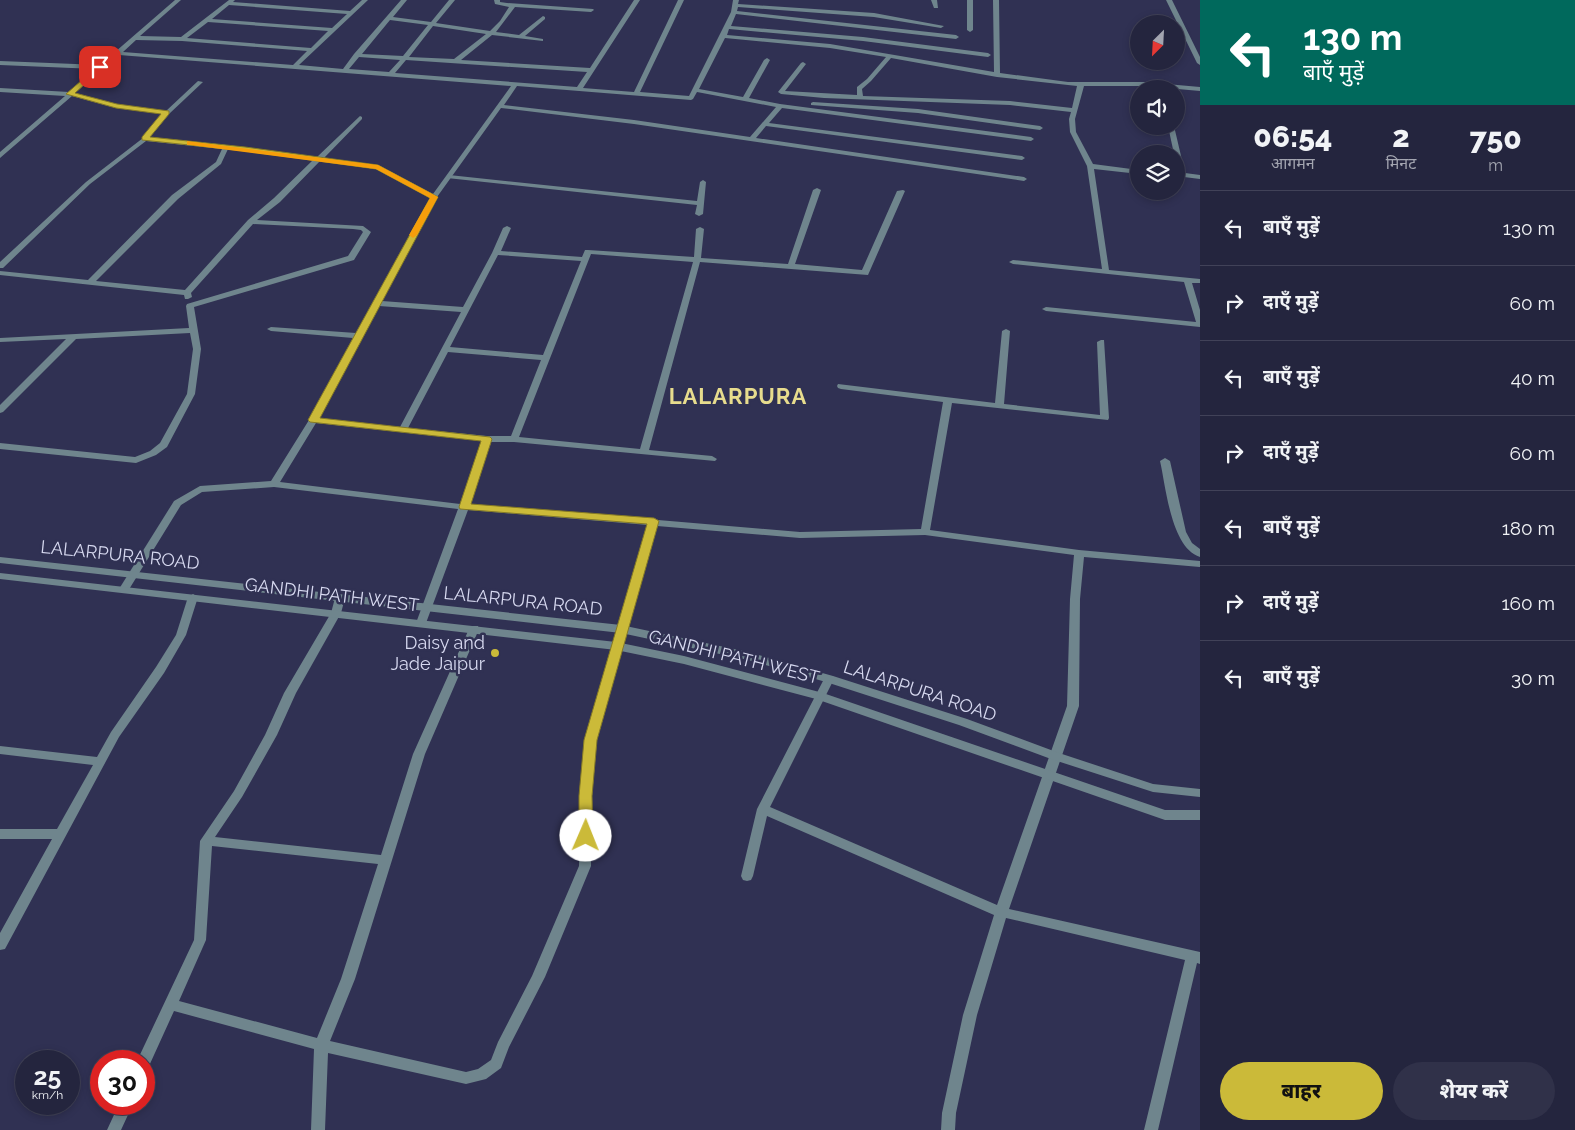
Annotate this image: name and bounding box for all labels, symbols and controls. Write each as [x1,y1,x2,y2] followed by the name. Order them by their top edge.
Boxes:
[1130,15,1185,70] north arrow
[1130,15,1185,200] map controls
[1303,17,1402,58] text: 130 m
[1220,20,1285,85] icon: left
[79,46,121,88] pin
[86,53,114,81] icon: arrive
[1303,59,1364,85] text: बाएँ मुड़ें
[1130,80,1185,135] button: sound
[1253,119,1332,154] text: 06:54
[1392,119,1410,154] text: 2
[1470,121,1522,156] text: 750
[1130,145,1185,200] button: layers
[1271,154,1315,173] text: आगमन
[1386,154,1416,173] text: मिनट
[1488,156,1503,175] text: m
[1220,214,1248,242] icon: left
[1263,215,1320,237] text: बाएँ मुड़ें
[1503,217,1555,239] text: 130 m
[1220,289,1248,317] icon: right
[1263,290,1319,312] text: दाएँ मुड़ें
[1510,292,1555,314] text: 60 m
[1220,364,1248,392] icon: left
[1263,365,1320,387] text: बाएँ मुड़ें
[1511,367,1555,389] text: 40 m
[669,383,807,409] district label: LALARPURA
[1220,439,1248,467] icon: right
[1263,440,1319,462] text: दाएँ मुड़ें
[1510,442,1555,464] text: 60 m
[1220,514,1248,542] icon: left
[1263,515,1320,537] text: बाएँ मुड़ें
[1502,517,1555,539] text: 180 m
[40,536,201,573] street label: LALARPURA ROAD
[244,573,420,616] street label: GANDHI PATH WEST
[443,582,604,619] street label: LALARPURA ROAD
[1220,589,1248,617] icon: right
[1263,590,1319,612] text: दाएँ मुड़ें
[1501,592,1555,614] text: 160 m
[647,625,822,688] street label: GANDHI PATH WEST
[390,632,486,674] place label: Daisy and Jade Jaipur
[489,647,501,659] marker: Daisy and Jade Jaipur
[841,656,999,725] street label: LALARPURA ROAD
[1220,664,1248,692] icon: left
[1263,665,1320,687] text: बाएँ मुड़ें
[1511,667,1555,689] text: 30 m
[559,809,611,861] position arrow
[90,1050,155,1115] speed limit sign: 30
[34,1061,61,1091] text: 25
[1220,1062,1383,1120] button: बाहर
[1393,1062,1555,1120] button: शेयर करें
[32,1088,63,1102] text: km/h

